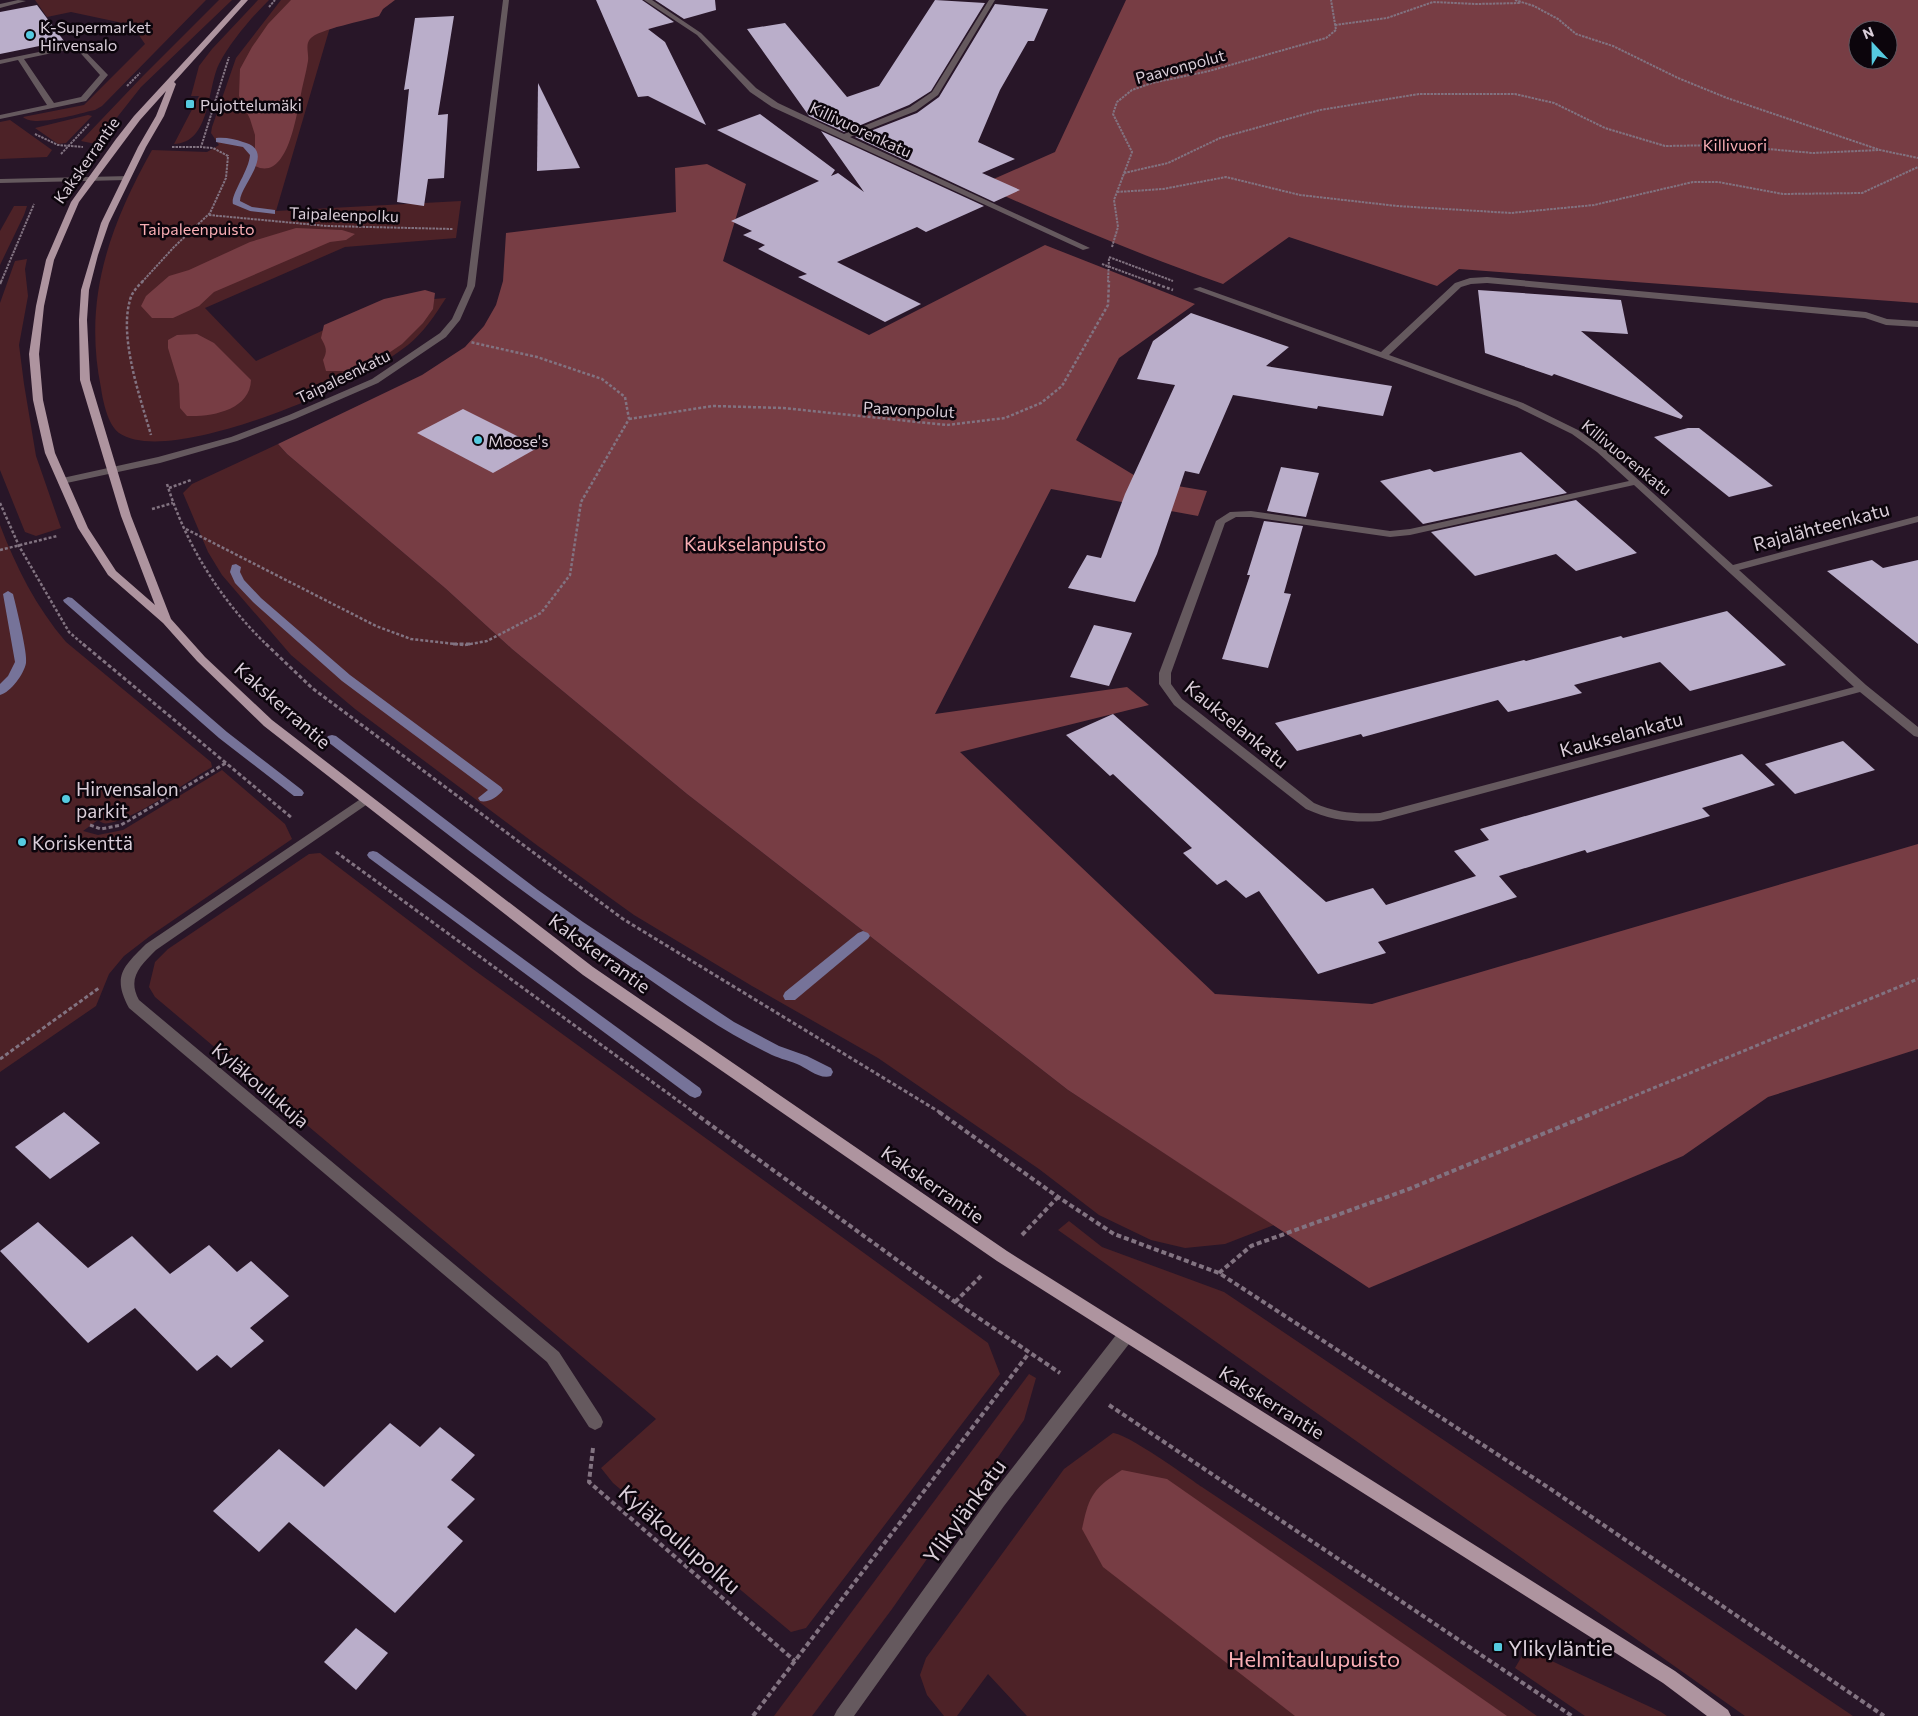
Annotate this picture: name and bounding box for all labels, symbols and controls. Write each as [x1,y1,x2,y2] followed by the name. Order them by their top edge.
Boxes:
[40,17,152,54] place label: K-Supermarket Hirvensalo
[1848,20,1898,70] north arrow
[1860,23,1876,42] text: N
[24,29,36,41] marker: K-Supermarket Hirvensalo
[1133,45,1227,87] street label: Paavonpolut
[200,95,302,114] place label: Pujottelumäki
[807,97,915,161] street label: Killivuorenkatu
[184,98,196,110] marker: Pujottelumäki
[49,113,123,207] street label: Kakskerrantie
[1703,135,1767,154] park label: Killivuori
[289,203,399,225] street label: Taipaleenpolku
[139,219,255,238] park label: Taipaleenpuisto
[293,345,393,407] street label: Taipaleenkatu
[863,397,956,421] street label: Paavonpolut
[1578,415,1676,499] street label: Killivuorenkatu
[488,431,548,450] place label: Moose's
[472,434,484,446] marker: Moose's
[1750,497,1892,555] street label: Rajalähteenkatu
[684,532,826,555] park label: Kaukselanpuisto
[230,657,336,753] street label: Kakskerrantie
[1181,675,1293,773] street label: Kaukselankatu
[1557,707,1685,761] street label: Kaukselankatu
[76,777,179,822] place label: Hirvensalon parkit
[60,793,72,805] marker: Hirvensalon parkit
[32,831,133,854] place label: Koriskenttä
[16,836,28,848] marker: Koriskenttä
[545,908,655,998] street label: Kakskerrantie
[208,1038,314,1132] street label: Kyläkoulukuja
[877,1140,989,1228] street label: Kakskerrantie
[1215,1360,1329,1444] street label: Kakskerrantie
[917,1453,1011,1569] street label: Ylikylänkatu
[613,1479,747,1599] street label: Kyläkoulupolku
[1508,1634,1613,1661] place label: Ylikyläntie
[1492,1641,1504,1653] marker: Ylikyläntie
[1228,1645,1400,1672] park label: Helmitaulupuisto

